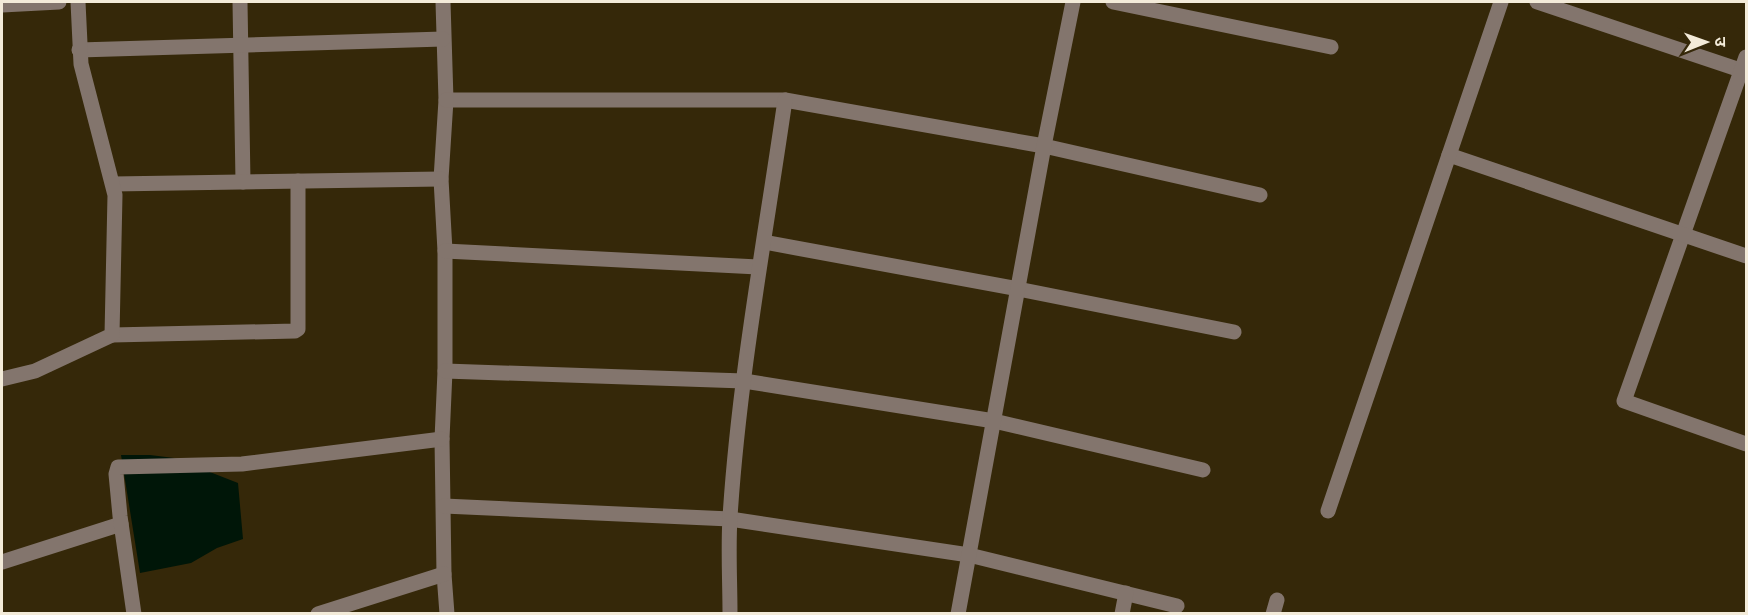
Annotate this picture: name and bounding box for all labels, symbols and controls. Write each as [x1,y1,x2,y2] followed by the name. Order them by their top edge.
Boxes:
[1676,12,1736,72] north arrow
[1710,37,1732,47] text: उ

